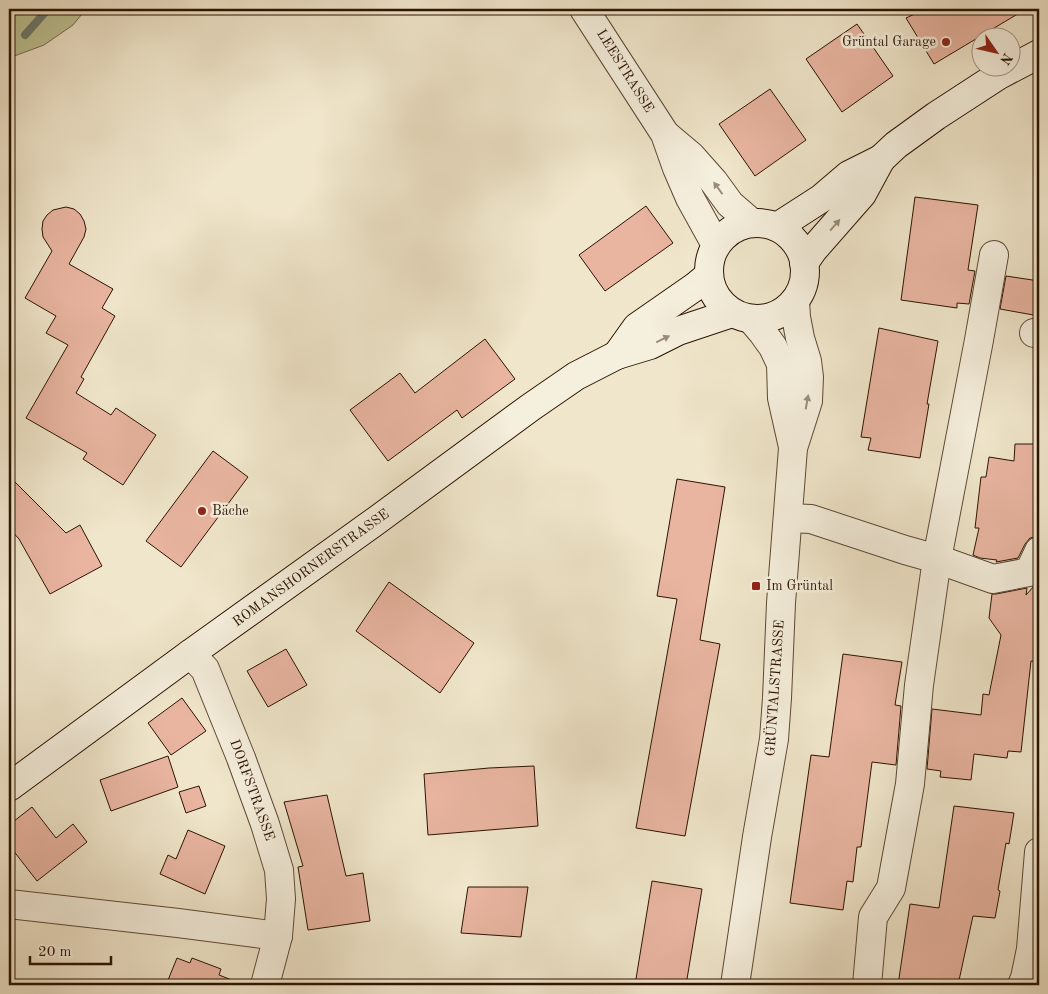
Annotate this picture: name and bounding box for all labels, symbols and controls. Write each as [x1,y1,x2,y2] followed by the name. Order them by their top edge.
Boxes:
[594,27,656,115] street label: LEESTRASSE
[970,28,1020,78] north arrow
[842,35,936,49] place label: Grüntal Garage
[940,36,952,48] marker: Grüntal Garage
[997,50,1015,67] text: N
[713,182,724,195] one-way arrow
[829,220,841,232] one-way arrow
[656,335,670,343] one-way arrow
[803,393,811,409] one-way arrow
[212,504,249,518] place label: Bäche
[196,505,208,517] marker: Bäche
[230,507,392,629] street label: ROMANSHORNERSTRASSE
[766,579,833,593] place label: Im Grüntal
[750,580,762,592] marker: Im Grüntal
[760,619,787,757] street label: GRÜNTALSTRASSE
[227,738,277,842] street label: DORFSTRASSE
[30,934,111,966] scale bar
[38,945,72,960] text: 20 m

